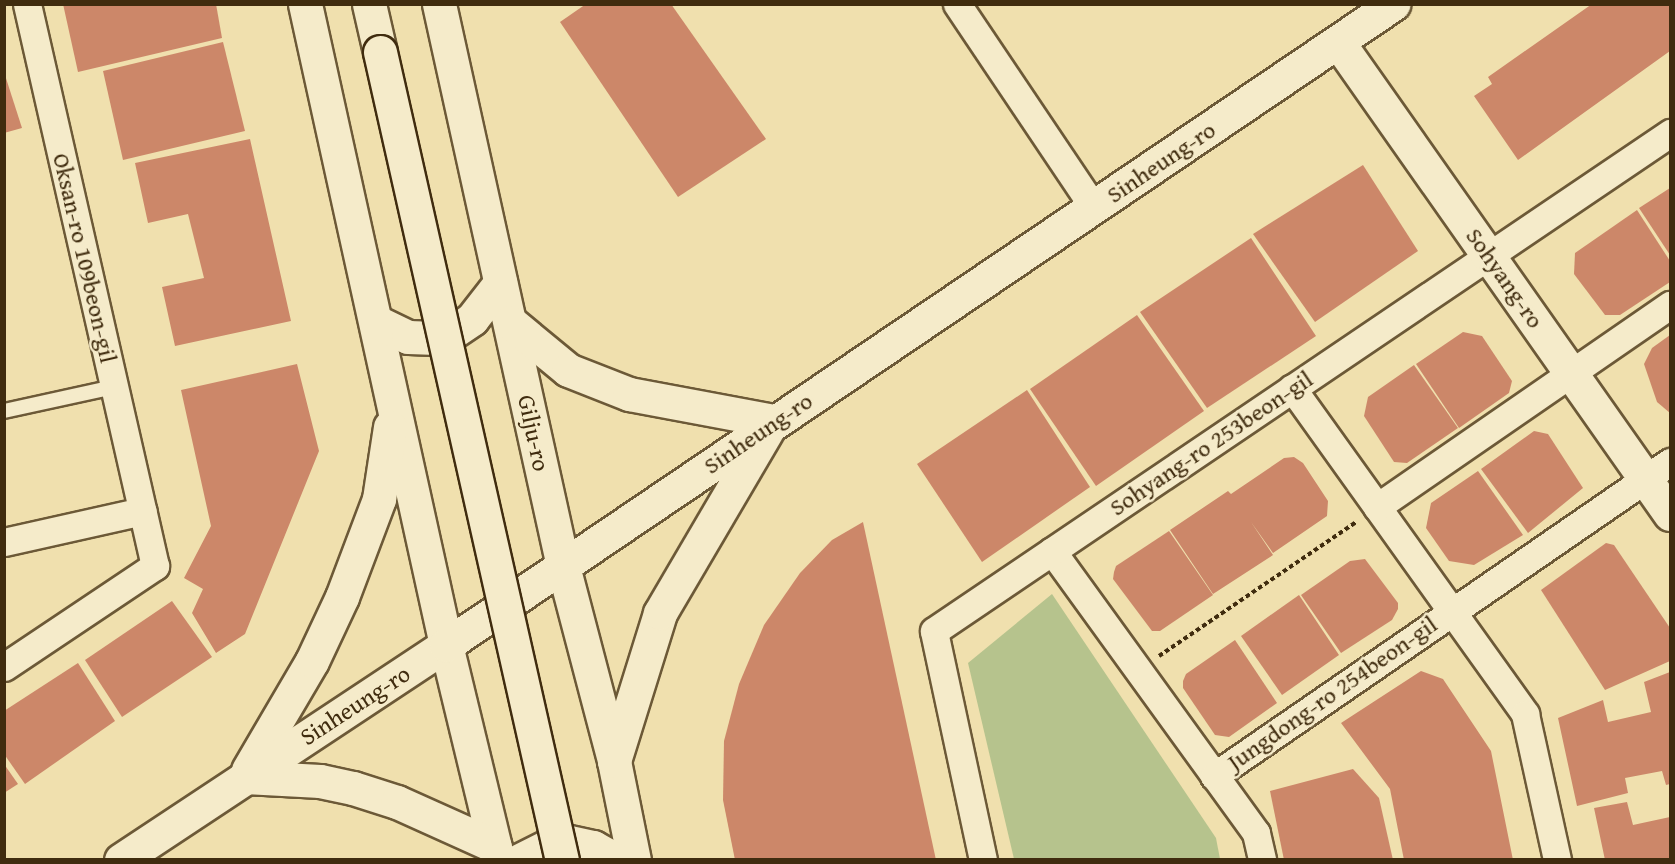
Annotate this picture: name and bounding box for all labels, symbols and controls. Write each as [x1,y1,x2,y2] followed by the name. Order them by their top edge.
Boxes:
[1101,115,1221,209] street label: Sinheung-ro
[47,150,123,366] street label: Oksan-ro 109beon-gil
[1460,222,1550,334] street label: Sohyang-ro
[1104,364,1318,522] street label: Sohyang-ro 253beon-gil
[698,386,818,480] street label: Sinheung-ro
[512,392,556,474] street label: Gilju-ro
[1222,610,1442,776] street label: Jungdong-ro 254beon-gil
[295,659,415,751] street label: Sinheung-ro

